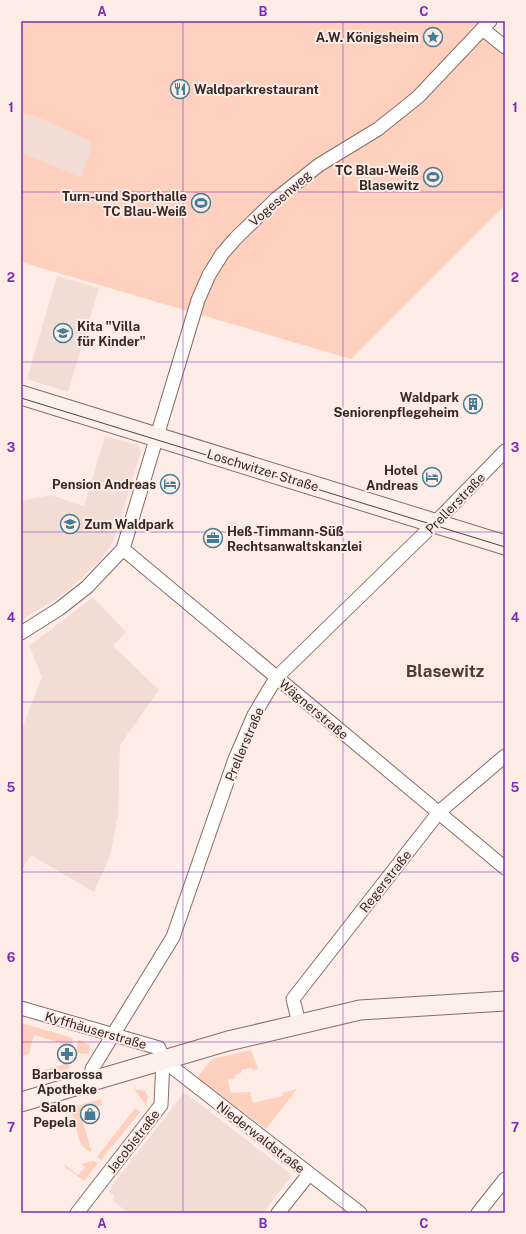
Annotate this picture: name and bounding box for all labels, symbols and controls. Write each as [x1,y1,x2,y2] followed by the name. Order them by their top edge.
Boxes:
[97,4,107,19] text: A
[259,4,268,19] text: B
[419,4,429,19] text: C
[422,26,444,48] place icon: A.W. Königsheim
[316,30,419,45] place label: A.W. Königsheim
[169,78,191,100] restaurant icon: Waldparkrestaurant
[194,82,319,97] place label: Waldparkrestaurant
[8,100,14,115] text: 1
[512,100,518,115] text: 1
[335,163,420,193] place label: TC Blau-Weiß Blasewitz
[422,166,444,188] sports icon: TC Blau-Weiß Blasewitz
[246,167,314,229] street label: Vogesenweg
[62,189,187,219] place label: Turn-und Sporthalle TC Blau-Weiß
[190,192,212,214] sports icon: Turn-und Sporthalle TC Blau-Weiß
[7,270,15,285] text: 2
[511,270,519,285] text: 2
[77,319,146,349] place label: Kita "Villa für Kinder"
[52,322,74,344] school or university icon: Kita "Villa für Kinder"
[333,390,459,420] place label: Waldpark Seniorenpflegeheim
[462,393,484,415] building icon: Waldpark Seniorenpflegeheim
[7,440,16,455] text: 3
[511,440,520,455] text: 3
[205,446,321,495] street label: Loschwitzer Straße
[366,463,418,493] place label: Hotel Andreas
[421,466,443,488] hotel icon: Hotel Andreas
[423,470,488,537] street label: Prellerstraße
[159,473,181,495] hotel icon: Pension Andreas
[52,477,156,492] place label: Pension Andreas
[59,513,81,535] school or university icon: Zum Waldpark
[84,517,174,532] place label: Zum Waldpark
[227,524,362,554] place label: Heß-Timmann-Süß Rechtsanwaltskanzlei
[202,527,224,549] office icon: Heß-Timmann-Süß Rechtsanwaltskanzlei
[7,610,16,625] text: 4
[511,610,520,625] text: 4
[406,661,484,681] district label: Blasewitz
[276,676,351,743] street label: Wägnerstraße
[222,705,267,783] street label: Prellerstraße
[7,780,16,795] text: 5
[511,780,520,795] text: 5
[356,847,414,915] street label: Regerstraße
[7,950,16,965] text: 6
[511,950,520,965] text: 6
[43,1009,148,1052] street label: Kyffhäuserstraße
[56,1043,78,1065] pharmacy icon: Barbarossa Apotheke
[32,1067,102,1097] place label: Barbarossa Apotheke
[214,1098,308,1177] street label: Niederwaldstraße
[33,1100,76,1130] place label: Salon Pepela
[79,1103,101,1125] shop icon: Salon Pepela
[104,1107,163,1176] street label: Jacobistraße
[7,1120,15,1135] text: 7
[511,1120,519,1135] text: 7
[97,1216,107,1231] text: A
[259,1216,268,1231] text: B
[419,1216,429,1231] text: C

